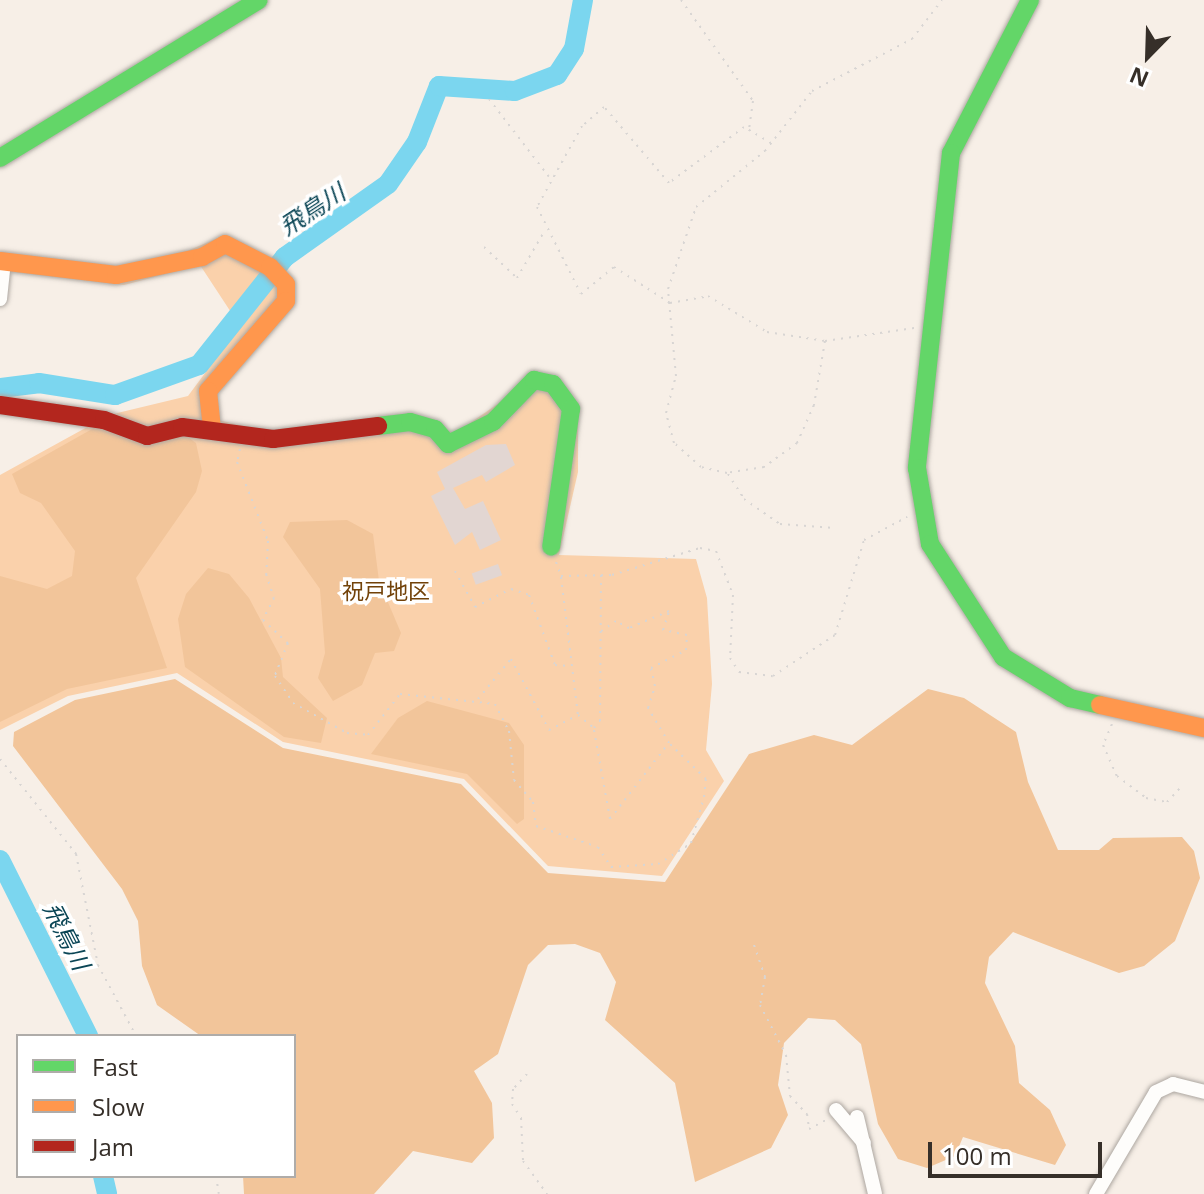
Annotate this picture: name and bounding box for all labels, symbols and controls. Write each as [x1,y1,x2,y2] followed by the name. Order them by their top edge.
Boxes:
[1108,16,1188,96] north arrow
[1125,61,1153,95] text: N
[274,177,350,241] water label: 飛鳥川
[342,578,430,604] park label: 祝戸地区
[38,897,96,975] water label: 飛鳥川
[16,1034,296,1178] legend
[92,1050,138,1083] text: Fast
[92,1090,144,1123] text: Slow
[932,1126,1106,1176] scale bar
[92,1130,134,1163] text: Jam
[942,1139,1012,1172] text: 100 m

